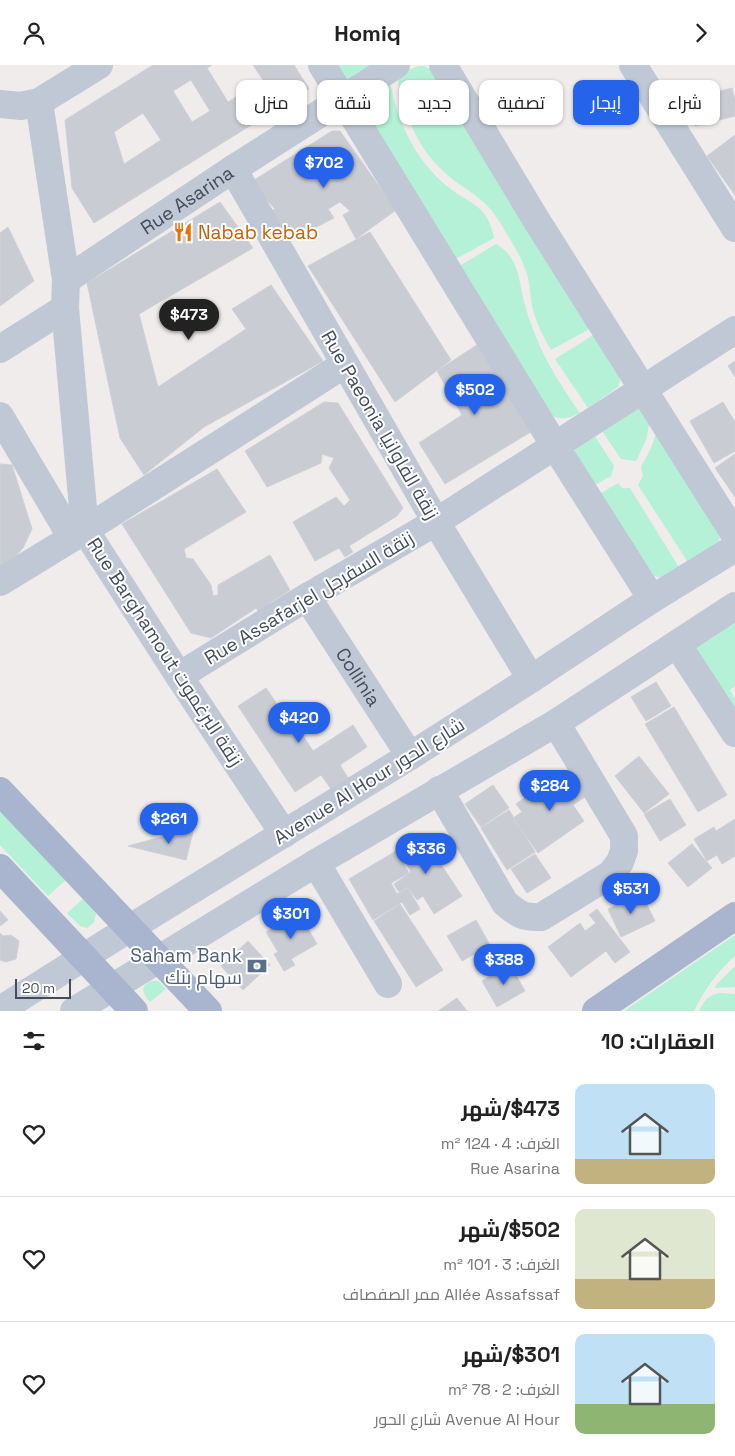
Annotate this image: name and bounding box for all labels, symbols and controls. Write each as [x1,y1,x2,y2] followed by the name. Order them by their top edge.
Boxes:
[20,19,48,47] icon: person
[334,19,401,47] text: Homiq
[687,19,715,47] icon: forward
[236,80,307,125] chip: منزل
[317,80,389,125] chip: شقة
[399,80,469,125] chip: جديد
[479,80,563,125] chip: تصفية
[573,80,639,125] chip: إيجار
[649,80,720,125] chip: شراء
[294,147,354,189] pin: $702
[305,152,343,173] text: $702
[135,160,238,240] street label: Rue Asarina
[198,220,318,245] place label: Nabab kebab
[172,221,194,243] restaurant icon: Nabab kebab
[159,299,219,341] pin: $473
[170,304,208,325] text: $473
[316,326,444,524] street label: Rue Paeonia زنقة الفاوانيا
[445,373,505,416] pin: $502
[455,379,495,400] text: $502
[200,525,418,671] street label: Rue Assafarjel زنقة السفرجل
[82,533,248,771] street label: Rue Barghamout زنقة البرغموت
[330,643,387,711] street label: Collinia
[269,701,329,744] pin: $420
[279,707,319,728] text: $420
[269,712,470,851] street label: Avenue Al Hour شارع الحور
[520,769,580,812] pin: $284
[531,775,569,796] text: $284
[139,803,199,845] pin: $261
[151,808,187,829] text: $261
[396,833,456,875] pin: $336
[406,838,446,859] text: $336
[601,873,661,915] pin: $531
[613,878,649,899] text: $531
[261,897,321,940] pin: $301
[272,903,310,924] text: $301
[130,943,242,991] place label: Saham Bank سهام بنك
[474,943,534,986] pin: $388
[485,949,523,970] text: $388
[246,955,268,977] bank icon: Saham Bank سهام بنك
[15,976,71,999] scale bar
[22,979,55,997] text: 20 m
[20,1027,48,1055] icon: filters
[601,1028,715,1055] text: العقارات: 10
[461,1095,560,1122] text: $473/شهر
[615,1104,675,1164] icon: home
[20,1120,48,1148] icon: heart
[441,1133,560,1154] text: الغرف: 4 · 124 m²
[470,1158,560,1179] text: Rue Asarina
[459,1216,560,1243] text: $502/شهر
[615,1229,675,1289] icon: home
[20,1245,48,1273] icon: heart
[443,1254,560,1275] text: الغرف: 3 · 101 m²
[343,1284,560,1305] text: Allée Assafssaf ممر الصفصاف
[462,1341,560,1368] text: $301/شهر
[615,1354,675,1414] icon: home
[20,1370,48,1398] icon: heart
[448,1379,560,1400] text: الغرف: 2 · 78 m²
[374,1409,560,1430] text: Avenue Al Hour شارع الحور

